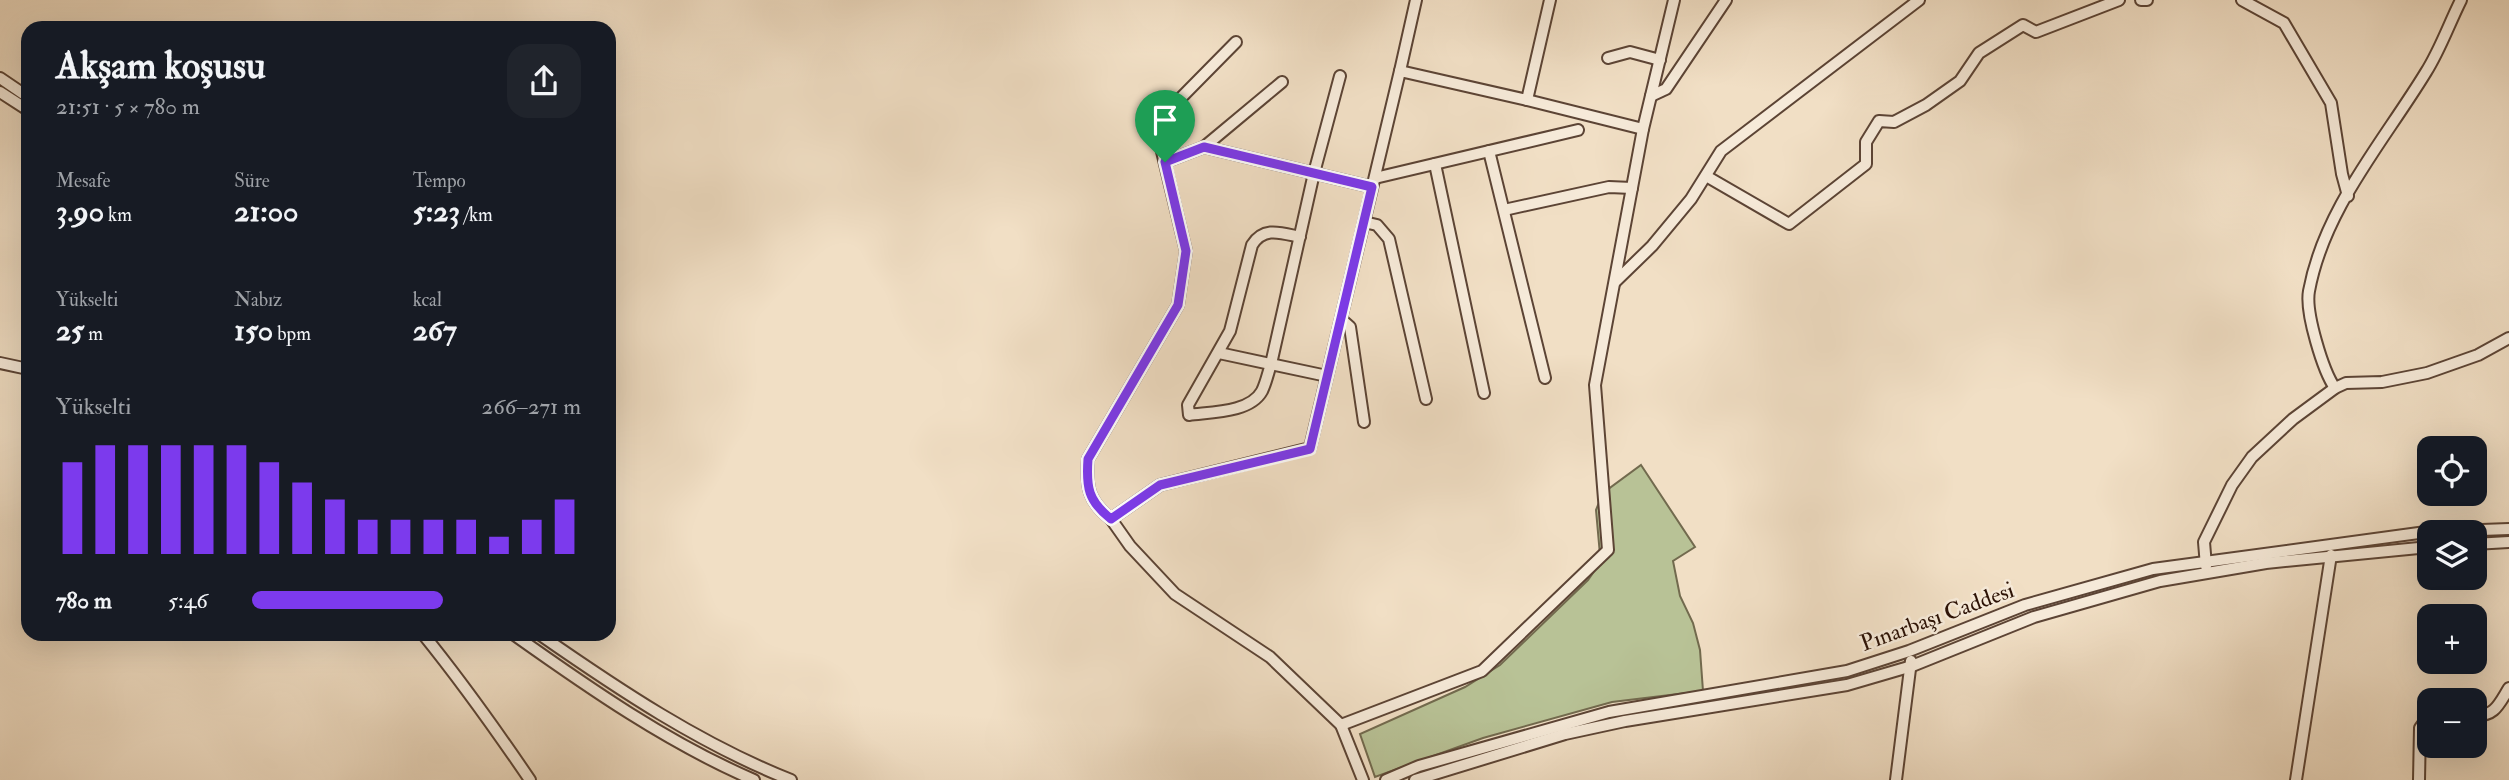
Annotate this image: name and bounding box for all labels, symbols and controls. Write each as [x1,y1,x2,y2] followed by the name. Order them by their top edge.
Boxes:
[56,42,266,90] text: Akşam koşusu
[507,44,581,118] button: share
[1135,90,1195,162] pin
[56,92,200,121] text: 21:51 · 5 × 780 m
[1146,101,1184,139] icon: arrive
[56,169,110,193] text: Mesafe
[234,169,270,193] text: Süre
[413,169,466,193] text: Tempo
[56,193,104,230] text: 3.90
[234,193,298,230] text: 21:00
[413,193,460,230] text: 5:23
[104,203,132,227] text: km
[460,203,493,227] text: /km
[56,288,118,312] text: Yükselti
[234,288,282,312] text: Nabız
[413,288,442,312] text: kcal
[56,312,84,349] text: 25
[234,312,273,349] text: 150
[413,312,457,349] text: 267
[84,322,103,346] text: m
[273,322,311,346] text: bpm
[56,392,131,421] text: Yükselti
[481,392,581,421] text: 266–271 m
[2417,436,2487,758] map controls
[2417,436,2487,506] button: locate
[2417,520,2487,590] button: layers
[1856,575,2018,658] street label: Pınarbaşı Caddesi
[56,586,112,615] text: 780 m
[168,586,208,615] text: 5:46
[2417,604,2487,674] button: +
[2417,688,2487,758] button: −

